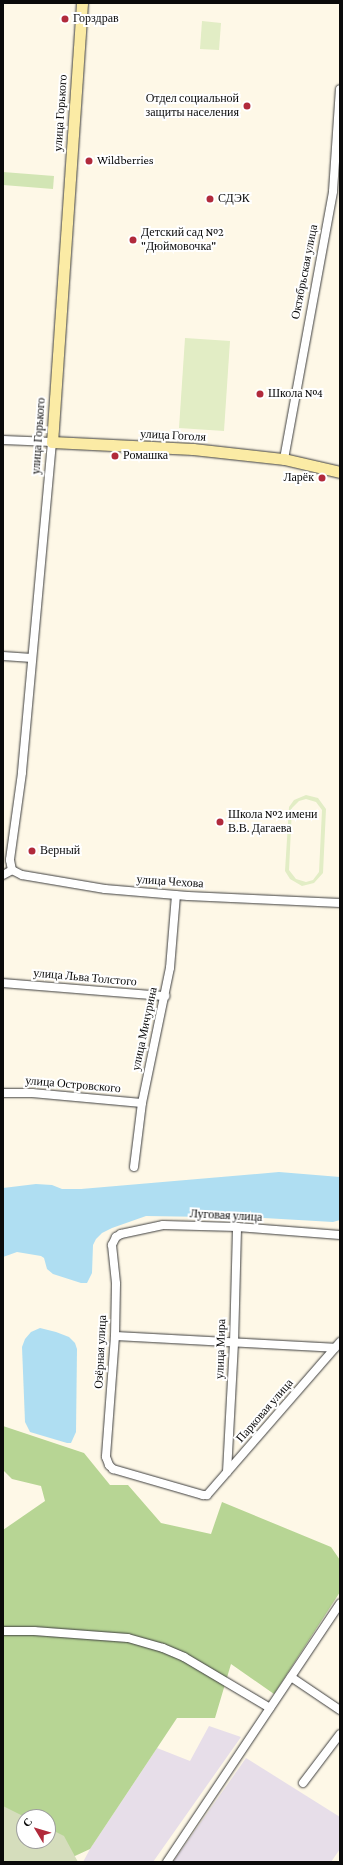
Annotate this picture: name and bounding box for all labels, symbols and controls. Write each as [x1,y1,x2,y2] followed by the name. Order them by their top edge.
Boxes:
[73,12,119,26] place label: Горздрав
[60,14,70,24] marker: Горздрав
[51,74,71,152] street label: улица Горького
[145,92,239,120] place label: Отдел социальной защиты населения
[242,101,252,111] marker: Отдел социальной защиты населения
[97,154,154,168] place label: Wildberries
[84,156,94,166] marker: Wildberries
[218,192,250,206] place label: СДЭК
[205,194,215,204] marker: СДЭК
[289,223,321,321] street label: Октябрьская улица
[141,226,224,254] place label: Детский сад №2 "Дюймовочка"
[128,235,138,245] marker: Детский сад №2 "Дюймовочка"
[268,387,323,401] place label: Школа №4
[255,389,265,399] marker: Школа №4
[29,397,49,475] street label: улица Горького
[140,427,206,445] street label: улица Гоголя
[123,449,168,463] place label: Ромашка
[110,451,120,461] marker: Ромашка
[283,471,314,485] place label: Ларёк
[317,473,327,483] marker: Ларёк
[228,808,317,836] place label: Школа №2 имени В.В. Дагаева
[215,817,225,827] marker: Школа №2 имени В.В. Дагаева
[40,844,80,858] place label: Верный
[27,846,37,856] marker: Верный
[136,872,204,892] street label: улица Чехова
[33,966,137,990] street label: улица Льва Толстого
[129,986,161,1072] street label: улица Мичурина
[25,1074,121,1096] street label: улица Островского
[189,1207,263,1225] street label: Луговая улица
[92,1315,110,1389] street label: Озёрная улица
[213,1319,229,1379] street label: улица Мира
[234,1376,296,1446] street label: Парковая улица
[16,1809,56,1849] north arrow
[20,1815,35,1829] text: С

